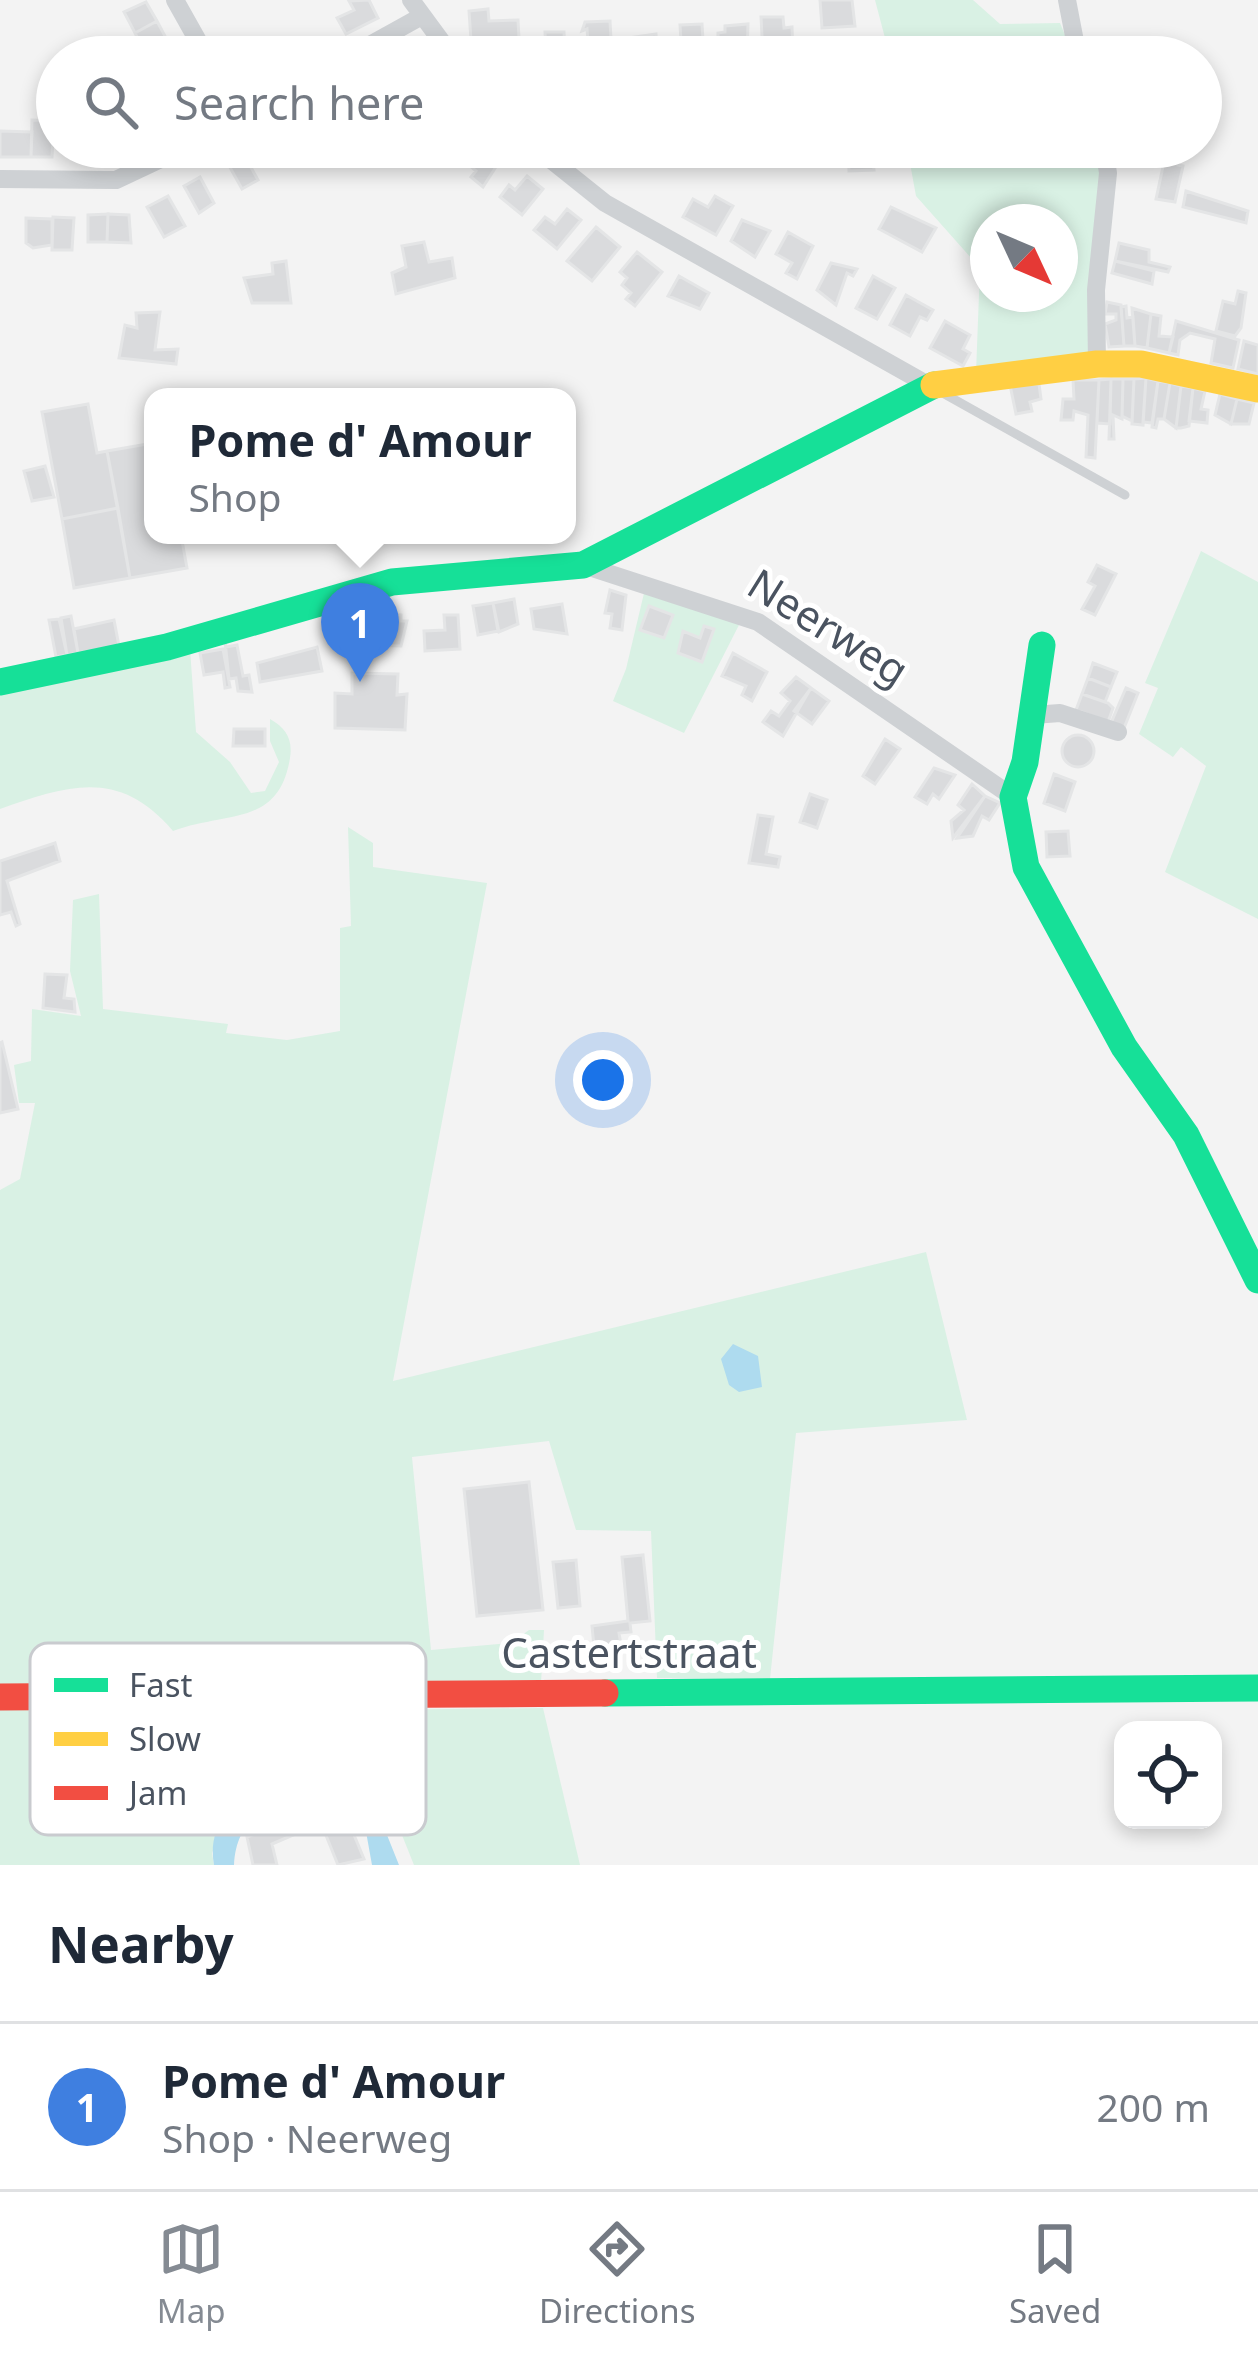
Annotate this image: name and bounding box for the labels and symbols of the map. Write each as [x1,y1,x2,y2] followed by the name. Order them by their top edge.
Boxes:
[970,204,1078,312] north arrow
[738,554,920,698] street label: Neerweg
[321,583,399,682] pin: 1
[573,1050,633,1110] your location
[501,1623,757,1680] street label: Castertstraat
[30,1643,426,1835] legend
[129,1662,192,1707] text: Fast
[129,1716,201,1761] text: Slow
[126,1770,187,1815] text: Jam

